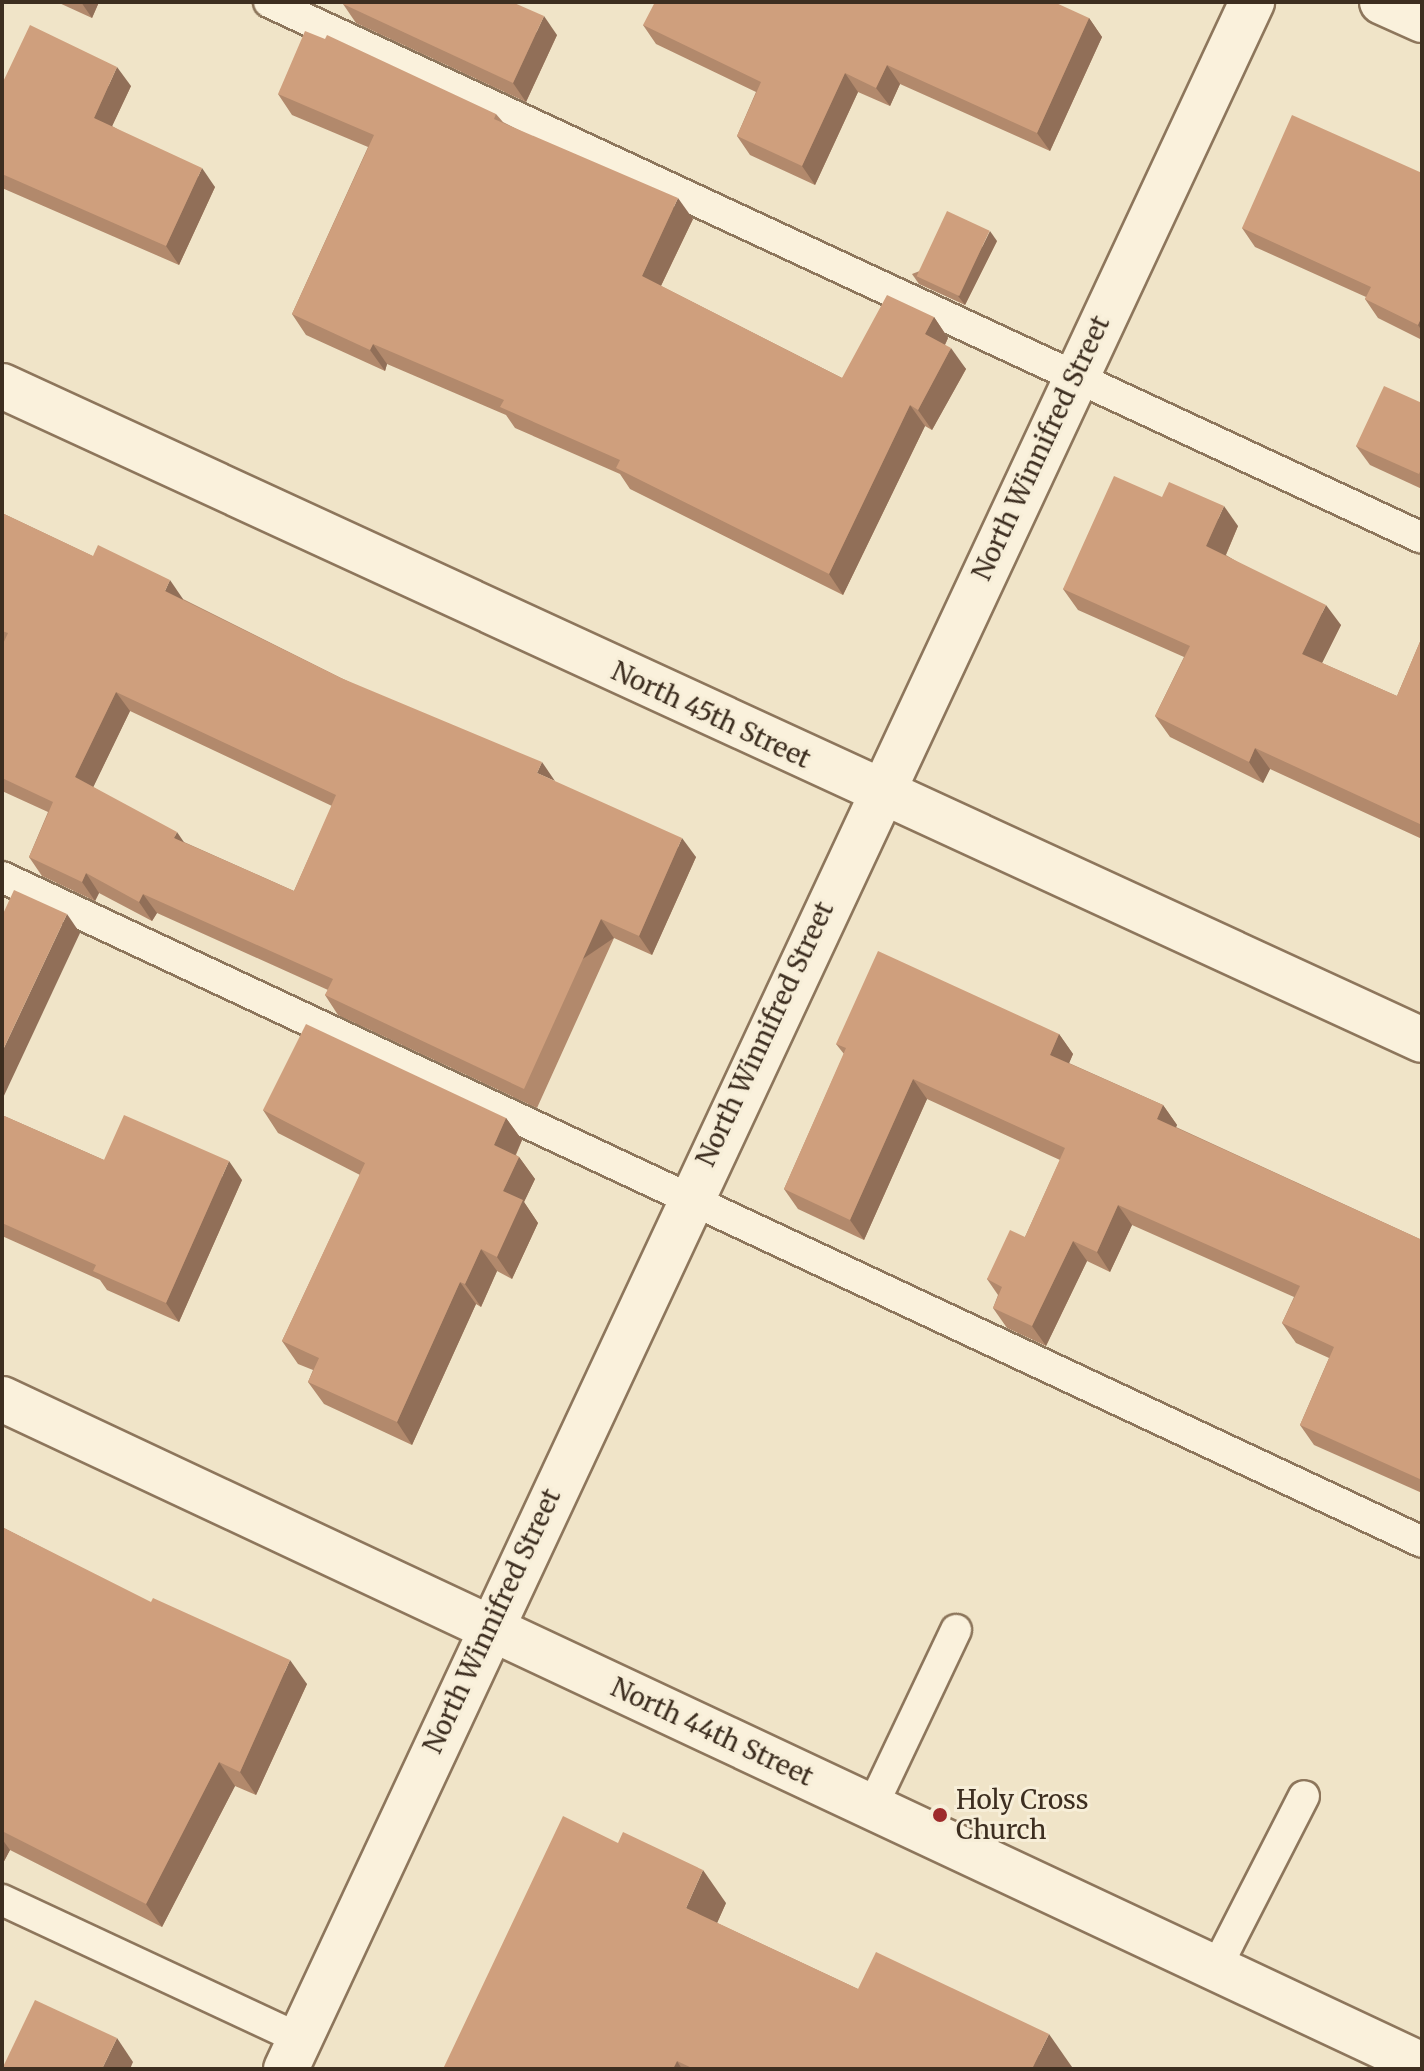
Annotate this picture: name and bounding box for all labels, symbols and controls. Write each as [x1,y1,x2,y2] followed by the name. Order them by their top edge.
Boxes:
[966,311,1116,585] street label: North Winnifred Street
[607,655,815,775] street label: North 45th Street
[690,897,840,1171] street label: North Winnifred Street
[417,1484,567,1758] street label: North Winnifred Street
[606,1672,818,1792] street label: North 44th Street
[956,1784,1089,1846] place label: Holy Cross Church
[931,1806,949,1824] marker: Holy Cross Church

